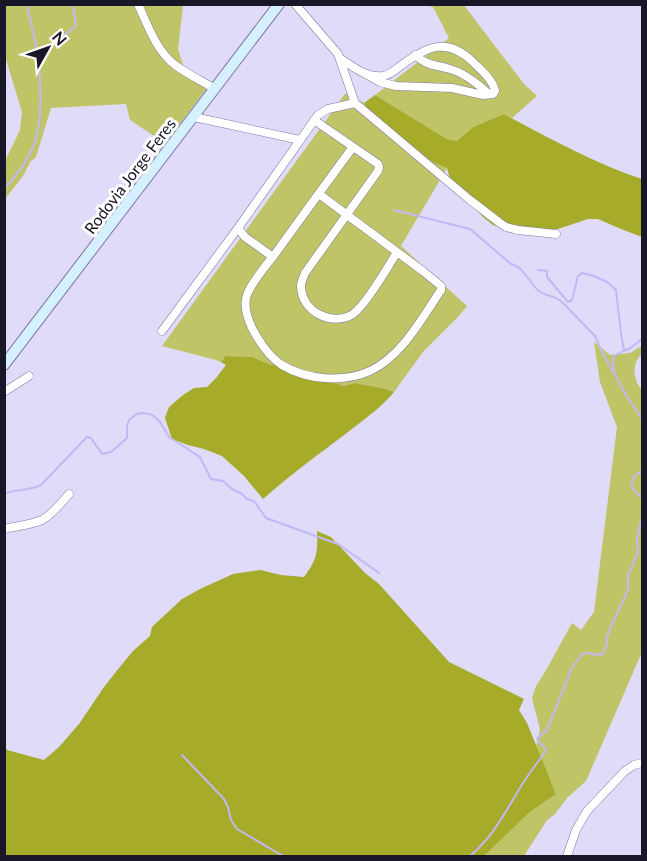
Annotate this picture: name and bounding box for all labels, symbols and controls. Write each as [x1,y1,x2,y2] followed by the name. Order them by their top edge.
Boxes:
[18,18,78,78] north arrow
[49,27,71,49] text: N
[80,114,179,237] street label: Rodovia Jorge Feres

